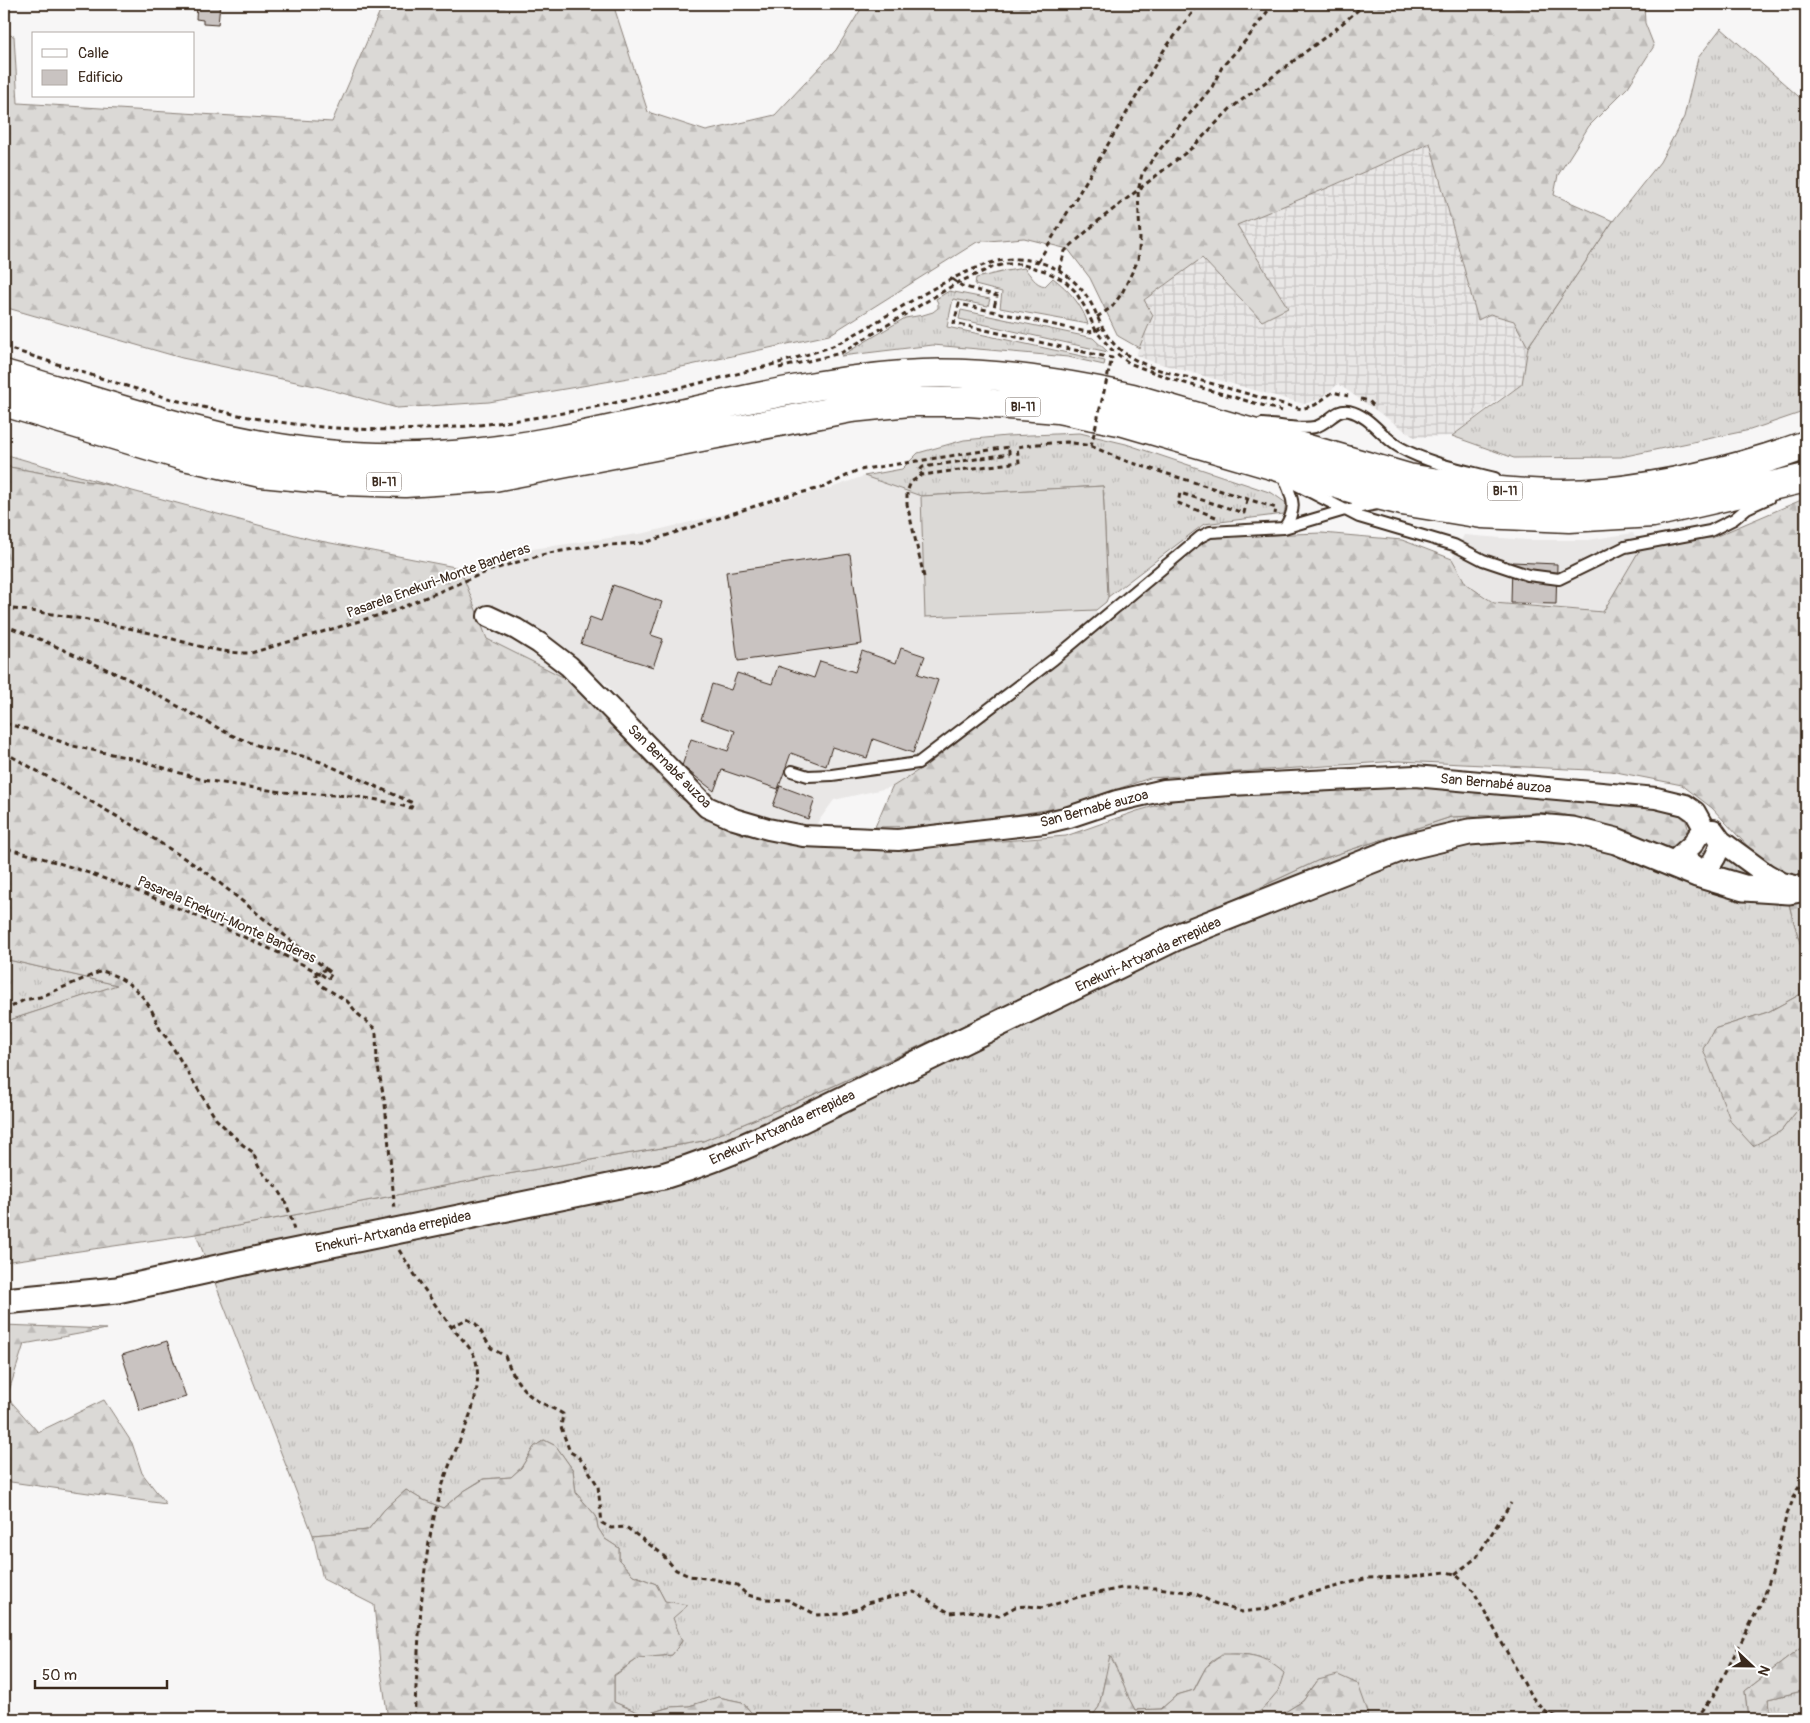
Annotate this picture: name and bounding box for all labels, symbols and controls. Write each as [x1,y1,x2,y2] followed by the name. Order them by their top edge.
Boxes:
[32,32,195,98] legend
[78,44,109,63] text: Calle
[78,68,123,87] text: Edificio
[1006,398,1040,417] road number: BI-11
[366,472,402,492] road number: BI-11
[1488,482,1522,501] road number: BI-11
[344,539,533,622] street label: Pasarela Enekuri-Monte Banderas
[624,721,715,812] street label: San Bernabé auzoa
[1440,770,1552,797] street label: San Bernabé auzoa
[1038,786,1150,831] street label: San Bernabé auzoa
[135,872,319,967] street label: Pasarela Enekuri-Monte Banderas
[1073,913,1224,996] street label: Enekuri-Artxanda errepidea
[707,1086,858,1169] street label: Enekuri-Artxanda errepidea
[314,1207,472,1256] street label: Enekuri-Artxanda errepidea
[1728,1640,1778,1690] north arrow
[35,1658,168,1690] scale bar
[1754,1663,1773,1678] text: N
[42,1666,77,1685] text: 50 m

